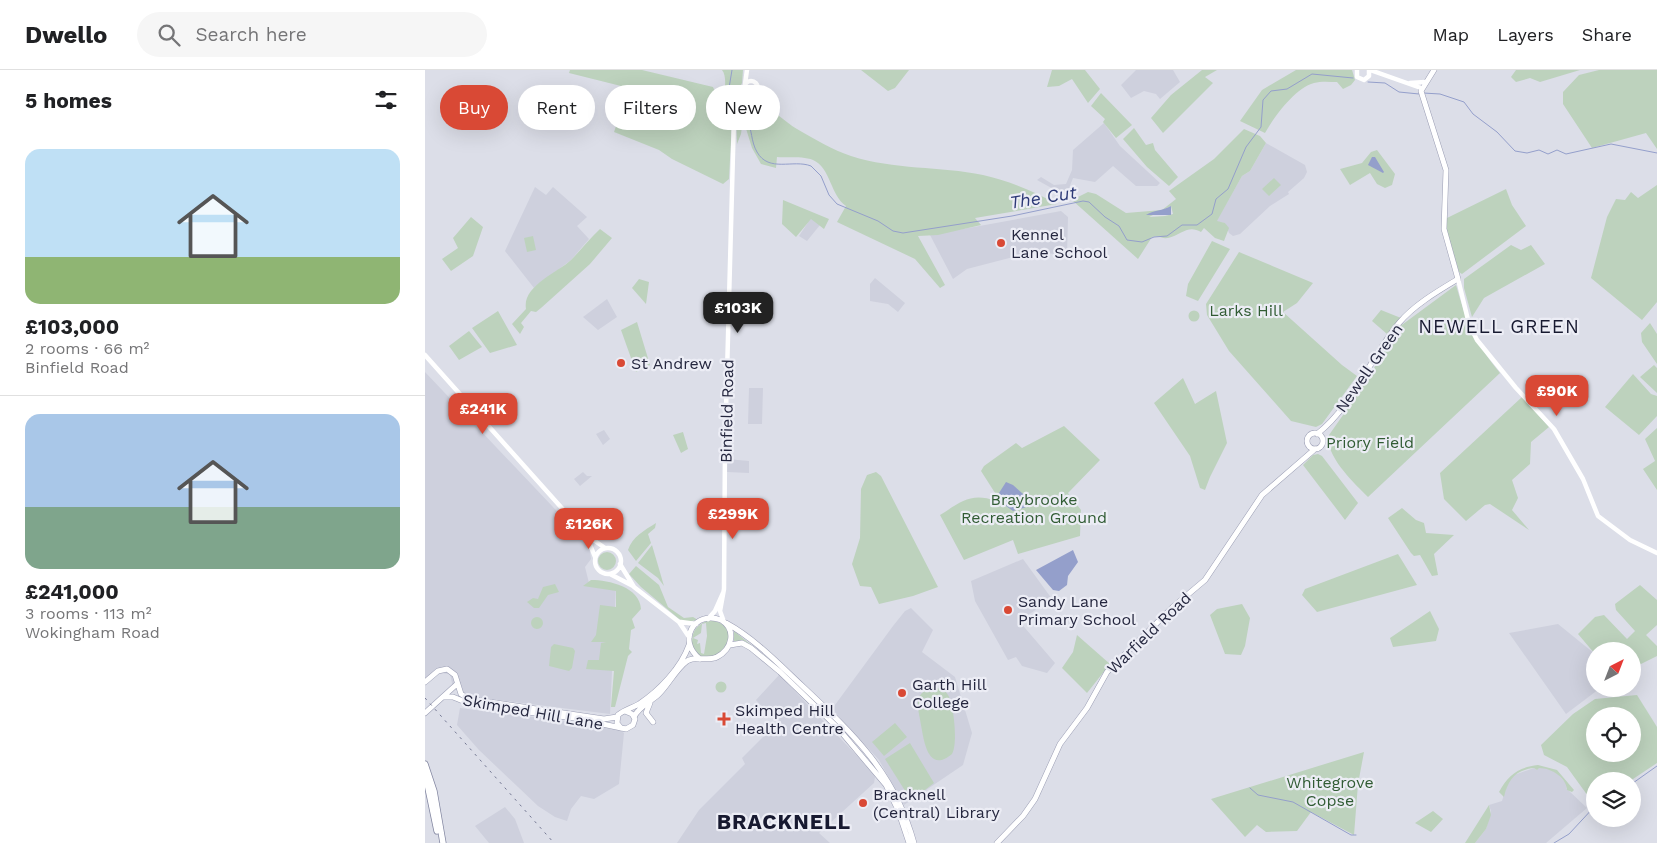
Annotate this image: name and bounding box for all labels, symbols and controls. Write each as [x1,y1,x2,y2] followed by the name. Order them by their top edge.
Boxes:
[137,12,487,57] search box
[25,21,107,49] text: Dwello
[155,21,183,49] icon: search
[195,23,307,46] text: Search here
[1432,24,1469,45] text: Map
[1497,24,1554,45] text: Layers
[1582,24,1632,45] text: Share
[440,85,508,130] chip: Buy
[518,85,595,130] chip: Rent
[605,85,696,130] chip: Filters
[706,85,780,130] chip: New
[372,86,400,114] icon: filters
[25,88,112,113] text: 5 homes
[168,181,258,271] icon: home
[1008,181,1079,213] water label: The Cut
[1011,225,1108,262] place label: Kennel Lane School
[995,237,1007,249] marker: Kennel Lane School
[703,292,773,334] pin: £103K
[714,298,762,317] text: £103K
[1209,301,1283,320] park label: Larks Hill
[25,314,119,339] text: £103,000
[1418,315,1580,338] district label: NEWELL GREEN
[1331,320,1407,416] street label: Newell Green
[25,339,149,358] text: 2 rooms · 66 m²
[631,354,712,373] place label: St Andrew
[615,357,627,369] marker: St Andrew
[25,358,129,377] text: Binfield Road
[717,359,737,463] street label: Binfield Road
[1527,374,1587,417] pin: £90K
[1536,381,1578,400] text: £90K
[448,392,518,435] pin: £241K
[459,399,507,418] text: £241K
[1326,433,1414,452] park label: Priory Field
[168,447,258,537] icon: home
[961,490,1107,527] park label: Braybrooke Recreation Ground
[698,498,768,540] pin: £299K
[708,504,758,523] text: £299K
[554,508,624,550] pin: £126K
[565,514,613,533] text: £126K
[25,579,119,604] text: £241,000
[1103,588,1195,678] street label: Warfield Road
[1018,592,1136,629] place label: Sandy Lane Primary School
[25,604,152,623] text: 3 rooms · 113 m²
[1002,604,1014,616] marker: Sandy Lane Primary School
[25,623,160,642] text: Wokingham Road
[1586,642,1641,698] north arrow
[1586,642,1641,827] map controls
[912,675,987,712] place label: Garth Hill College
[896,687,908,699] marker: Garth Hill College
[461,690,605,734] street label: Skimped Hill Lane
[735,701,844,738] place label: Skimped Hill Health Centre
[1586,707,1641,762] button: locate
[717,712,731,726] marker: Skimped Hill Health Centre
[1586,772,1641,827] button: layers
[1286,773,1374,810] park label: Whitegrove Copse
[873,785,1000,822] place label: Bracknell (Central) Library
[857,797,869,809] marker: Bracknell (Central) Library
[717,809,851,834] district label: BRACKNELL

